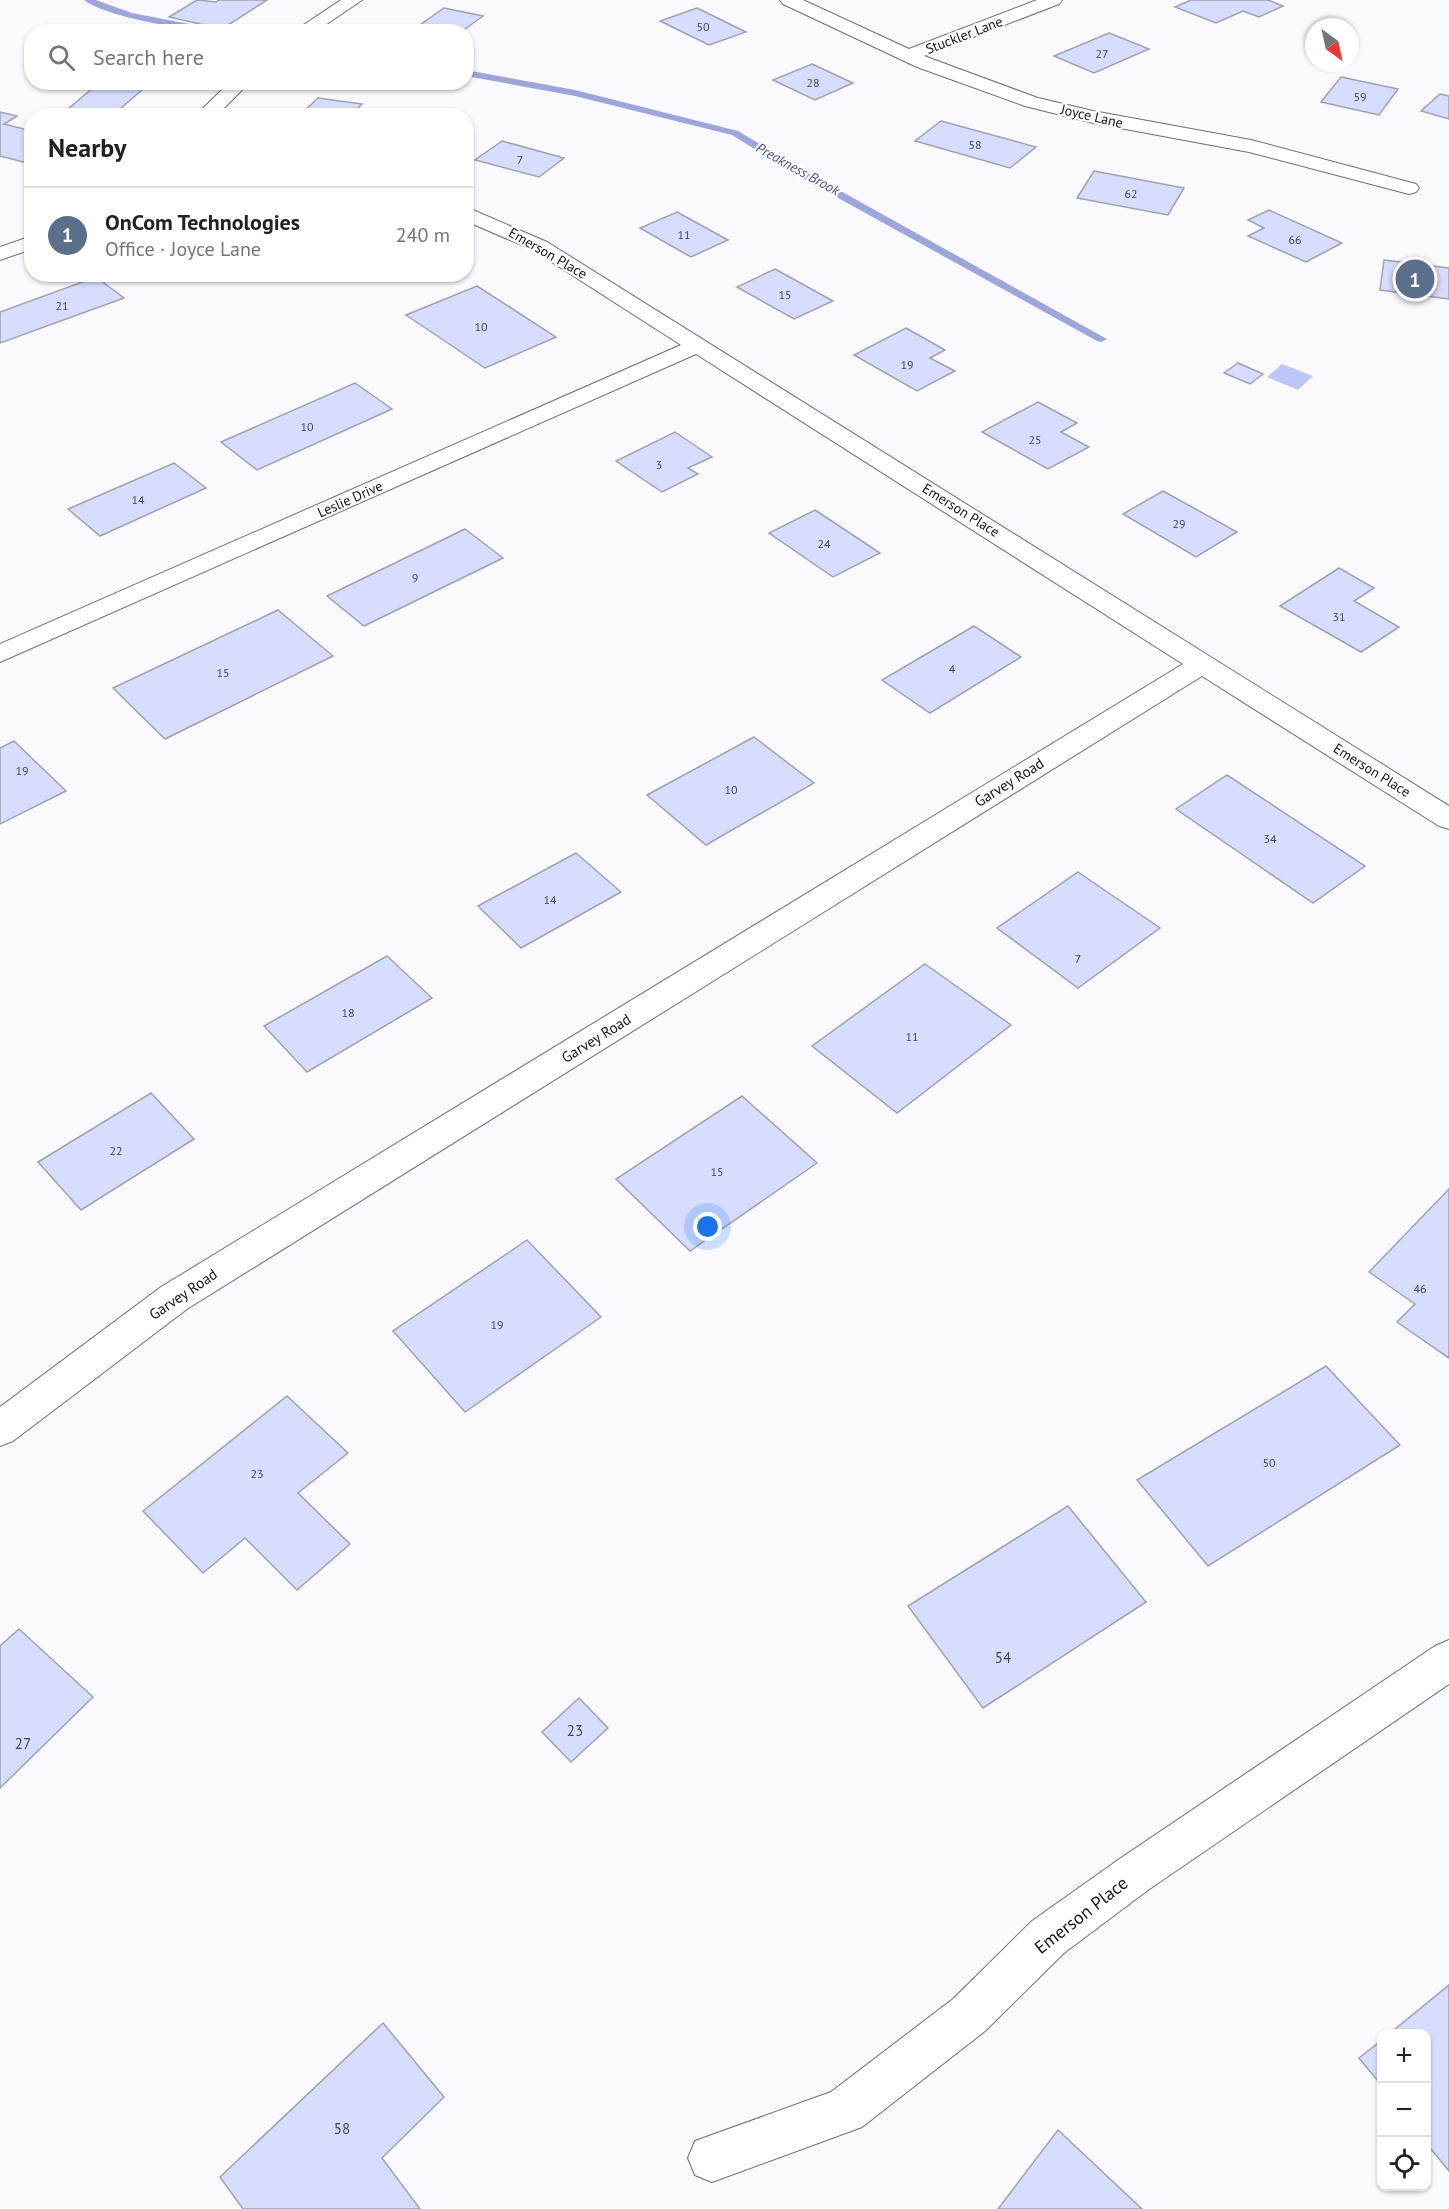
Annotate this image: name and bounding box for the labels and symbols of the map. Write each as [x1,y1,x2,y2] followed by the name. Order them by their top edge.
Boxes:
[923,12,1005,58] street label: Stuckler Lane
[1305,18,1359,72] north arrow
[696,19,710,34] house number: 50
[1095,46,1109,61] house number: 27
[806,75,820,90] house number: 28
[1353,89,1367,104] house number: 59
[1058,100,1125,132] street label: Joyce Lane
[968,137,982,152] house number: 58
[753,139,844,200] water label: Preakness Brook
[517,152,523,167] house number: 7
[1124,186,1138,201] house number: 62
[506,223,590,283] street label: Emerson Place
[677,227,691,242] house number: 11
[1288,232,1302,247] house number: 66
[1396,256,1434,302] pin: 1
[778,287,792,302] house number: 15
[55,298,69,313] house number: 21
[474,319,488,334] house number: 10
[900,357,914,372] house number: 19
[300,419,314,434] house number: 10
[1028,432,1042,447] house number: 25
[656,457,662,472] house number: 3
[315,477,385,521] street label: Leslie Drive
[919,479,1003,541] street label: Emerson Place
[131,492,145,507] house number: 14
[1172,516,1186,531] house number: 29
[817,536,831,551] house number: 24
[412,570,418,585] house number: 9
[1332,609,1346,624] house number: 31
[949,661,956,676] house number: 4
[216,665,230,680] house number: 15
[1330,739,1414,801] street label: Emerson Place
[971,753,1047,811] street label: Garvey Road
[15,763,29,778] house number: 19
[724,782,738,797] house number: 10
[1263,831,1277,846] house number: 34
[543,892,557,907] house number: 14
[1075,951,1081,966] house number: 7
[341,1005,355,1020] house number: 18
[558,1009,634,1067] street label: Garvey Road
[905,1029,919,1044] house number: 11
[109,1143,123,1158] house number: 22
[710,1164,724,1179] house number: 15
[693,1212,722,1241] your location
[145,1264,221,1324] street label: Garvey Road
[1413,1281,1427,1296] house number: 46
[490,1317,504,1332] house number: 19
[1262,1455,1276,1470] house number: 50
[250,1466,264,1481] house number: 23
[995,1648,1011,1667] house number: 54
[567,1721,583,1740] house number: 23
[15,1734,31,1753] house number: 27
[1030,1871,1132,1959] street label: Emerson Place
[334,2119,350,2138] house number: 58

